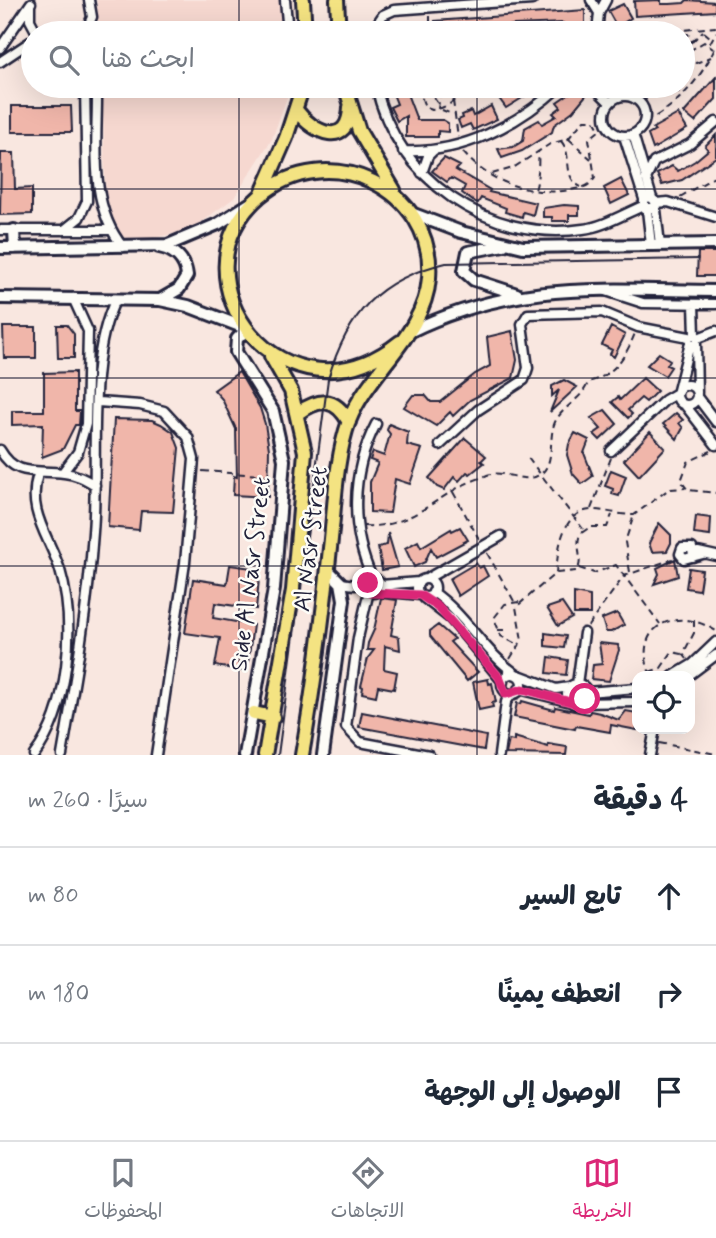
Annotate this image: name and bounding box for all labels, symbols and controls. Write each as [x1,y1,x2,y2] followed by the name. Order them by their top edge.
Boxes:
[21,21,695,98] search box
[45,41,83,79] icon: search
[101,43,195,77] text: ابحث هنا
[287,465,336,614] street label: Al Nasr Street
[224,475,279,673] street label: Side Al Nasr Street
[352,567,383,598] route end
[632,671,695,734] map controls
[632,671,695,734] button: locate
[569,683,600,714] route start
[593,781,688,820] text: 4 دقيقة
[28,786,148,816] text: سيرًا · 260 m
[650,877,688,915] icon: ahead
[521,880,621,914] text: تابع السير
[28,881,79,911] text: 80 m
[650,975,688,1013] icon: right
[498,978,621,1012] text: انعطف يمينًا
[28,979,89,1009] text: 180 m
[650,1073,688,1111] icon: arrive
[424,1076,621,1110] text: الوصول إلى الوجهة
[84,1154,162,1227] tab: المحفوظات
[331,1154,404,1227] tab: الاتجاهات
[573,1154,632,1227] tab: الخريطة

